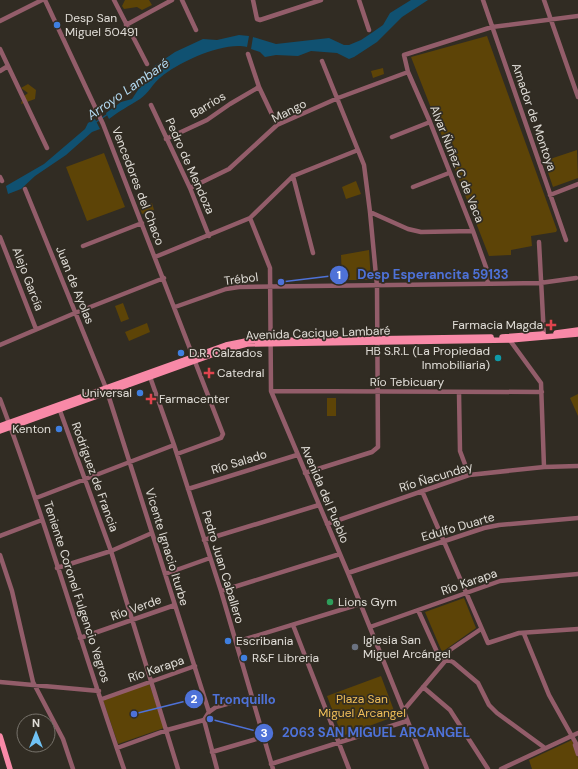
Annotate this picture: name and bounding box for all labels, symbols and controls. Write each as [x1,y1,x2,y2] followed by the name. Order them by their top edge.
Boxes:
[65,10,138,40] place label: Desp San Miguel 50491
[52,20,62,30] marker: Desp San Miguel 50491
[83,54,172,124] water label: Arroyo Lambaré
[508,61,560,173] street label: Amador de Montoya
[187,88,229,122] street label: Barrios
[269,95,309,127] street label: Mango
[426,103,488,225] street label: Alvar Ñuñez C de Vaca
[162,115,218,217] street label: Pedro de Mendoza
[108,124,168,248] street label: Vencedores del Chaco
[52,244,98,326] street label: Juan de Ayolas
[9,245,47,313] street label: Alejo García
[329,262,517,287] callout: Desp Esperancita 59133
[357,266,509,283] text: Desp Esperancita 59133
[337,267,341,283] text: 1
[223,269,259,289] street label: Trébol
[452,317,543,333] place label: Farmacia Magda
[546,320,556,330] marker: Farmacia Magda
[245,322,391,344] street label: Avenida Cacique Lambaré
[365,343,490,373] place label: HB S.R.L (La Propiedad Inmobiliaria)
[189,345,262,361] place label: D.R. Calzados
[176,348,186,358] marker: D.R. Calzados
[493,353,503,363] marker: HB S.R.L (La Propiedad Inmobiliaria)
[217,365,264,381] place label: Catedral
[204,368,214,378] marker: Catedral
[370,374,445,390] street label: Río Tebicuary
[82,385,132,401] place label: Universal
[135,388,145,398] marker: Universal
[159,391,230,407] place label: Farmacenter
[146,394,156,404] marker: Farmacenter
[68,420,122,534] street label: Rodríguez de Francia
[12,421,51,437] place label: Kenton
[54,424,64,434] marker: Kenton
[297,442,353,546] street label: Avenida del Pueblo
[209,446,269,478] street label: Río Salado
[397,458,475,496] street label: Río Ñacunday
[141,486,193,608] street label: Vicente Ignacio Iturbe
[40,499,114,685] street label: Teniente Coronel Fulgencio Yegros
[198,508,248,626] street label: Pedro Juan Caballero
[420,509,497,545] street label: Edulfo Duarte
[439,565,499,599] street label: Río Karapa
[108,591,164,625] street label: Río Verde
[338,594,397,610] place label: Lions Gym
[325,597,335,607] marker: Lions Gym
[363,632,451,662] place label: Iglesia San Miguel Arcángel
[236,633,293,649] place label: Escribania
[223,636,233,646] marker: Escribania
[350,642,360,652] marker: Iglesia San Miguel Arcángel
[252,650,319,666] place label: R&F Libreria
[126,652,186,686] street label: Río Karapa
[239,653,249,663] marker: R&F Libreria
[184,687,284,712] callout: Tronquillo
[191,691,198,707] text: 2
[212,691,276,708] text: Tronquillo
[318,691,406,721] park label: Plaza San Miguel Arcangel
[16,713,56,753] north arrow
[32,716,40,730] text: N
[254,720,478,745] callout: 2063 SAN MIGUEL ARCANGEL
[282,724,470,741] text: 2063 SAN MIGUEL ARCANGEL
[260,725,268,741] text: 3

